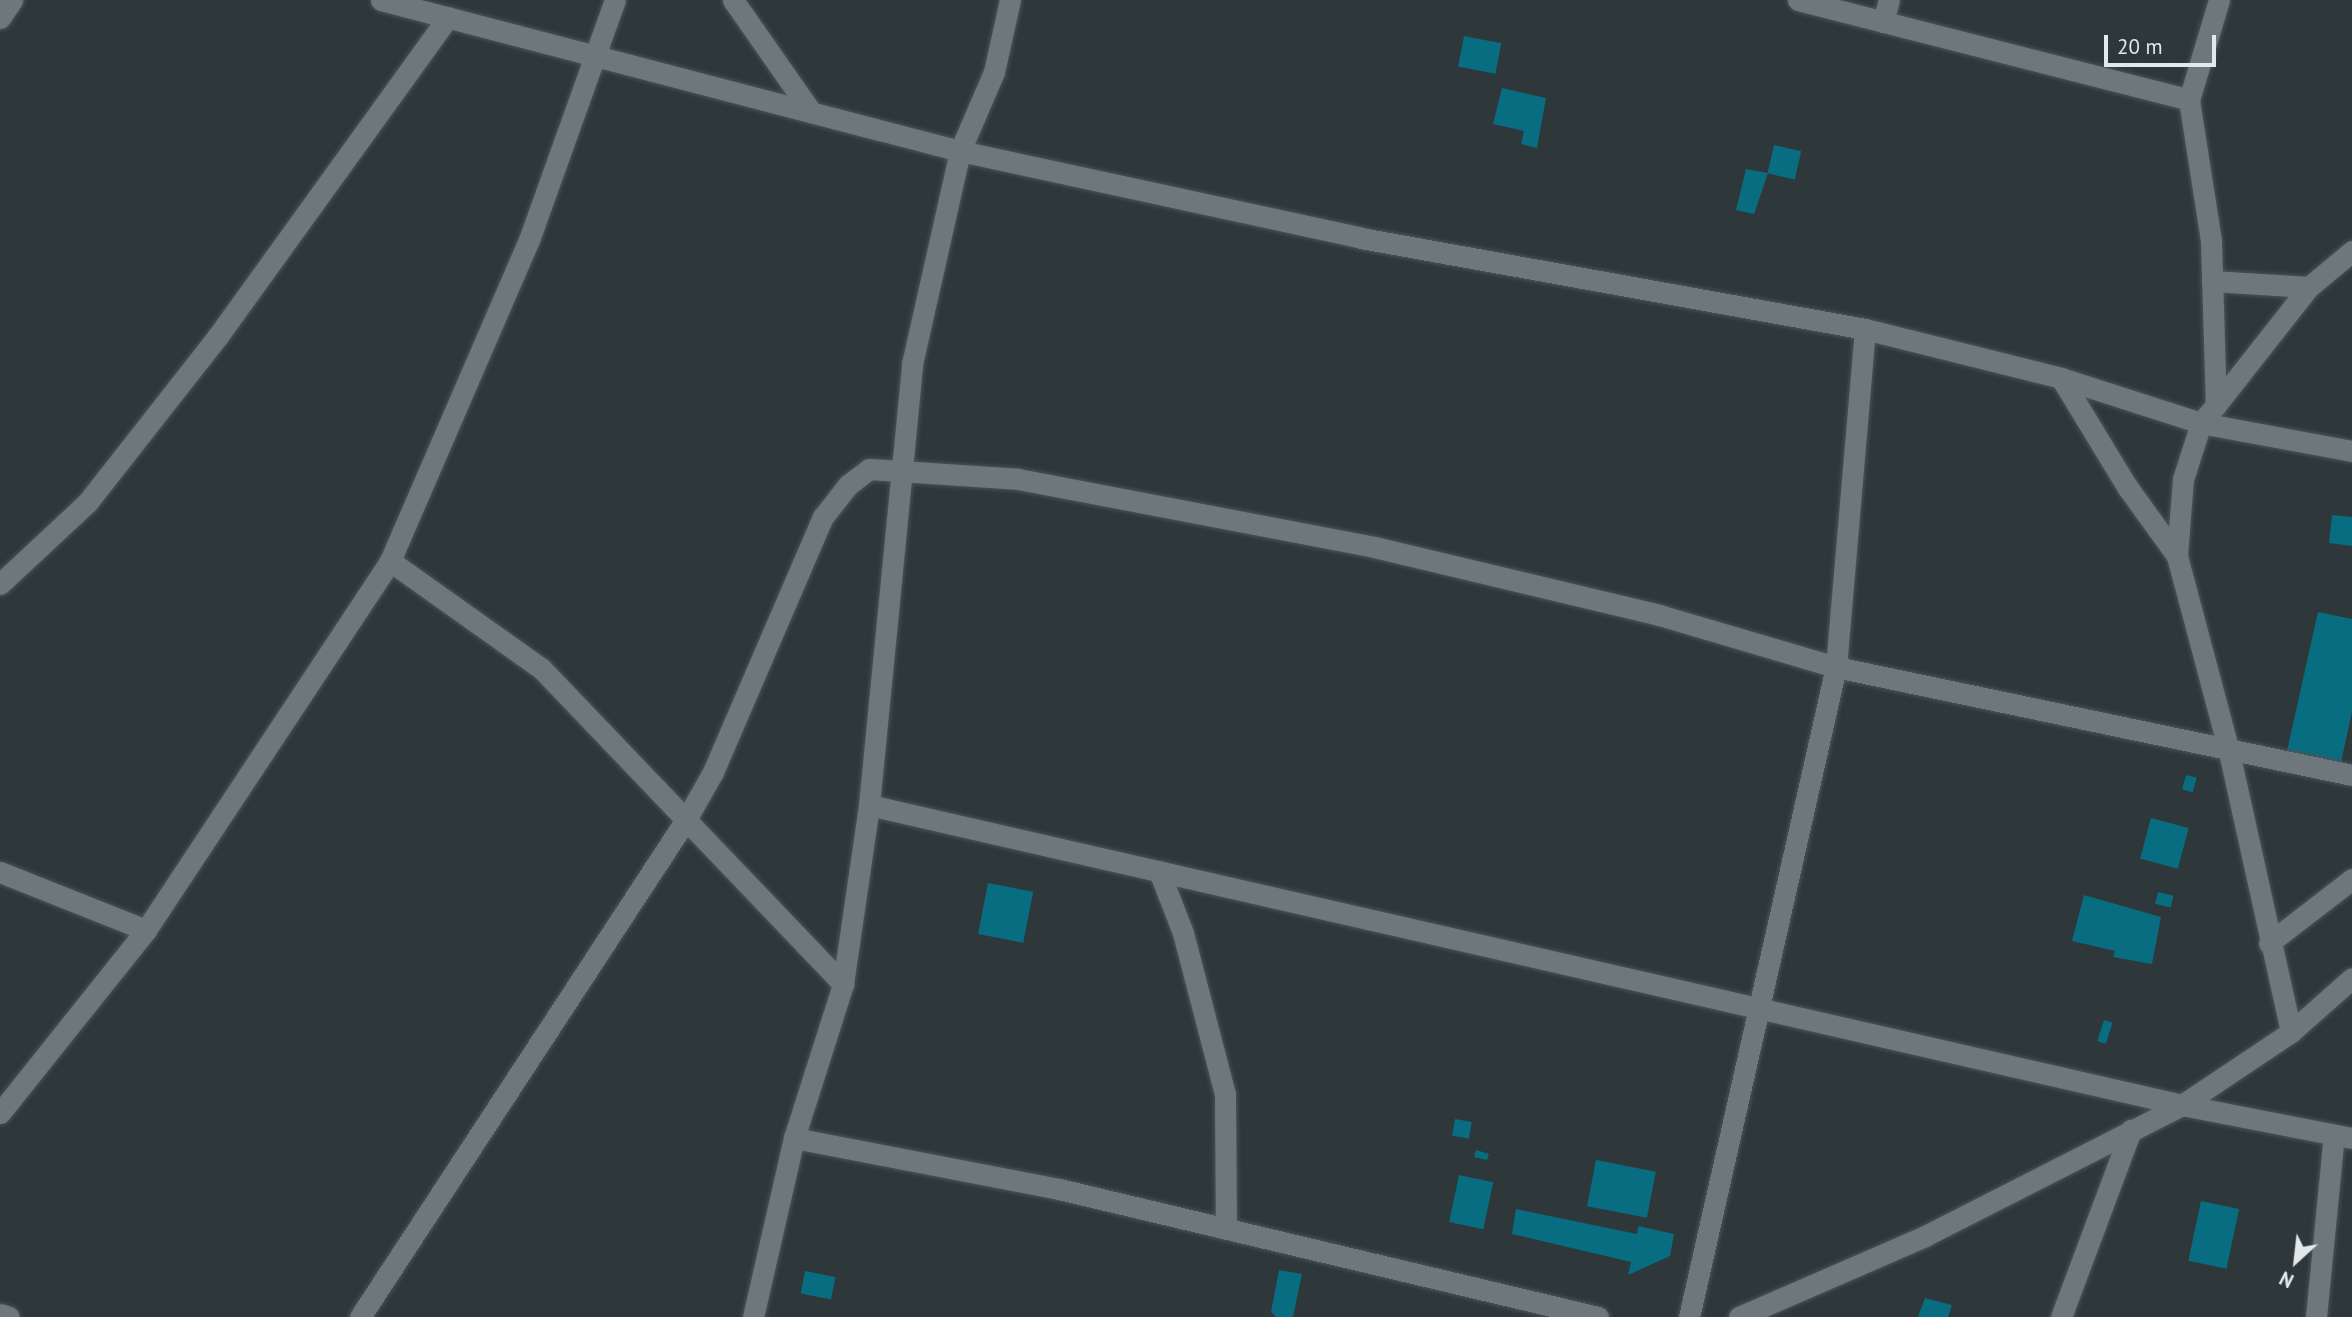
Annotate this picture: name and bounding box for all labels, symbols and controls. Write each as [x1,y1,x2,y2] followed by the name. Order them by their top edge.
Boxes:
[2107,21,2219,65] scale bar
[2117,33,2163,60] text: 20 m
[2261,1226,2331,1296] north arrow
[2275,1266,2297,1293] text: N

